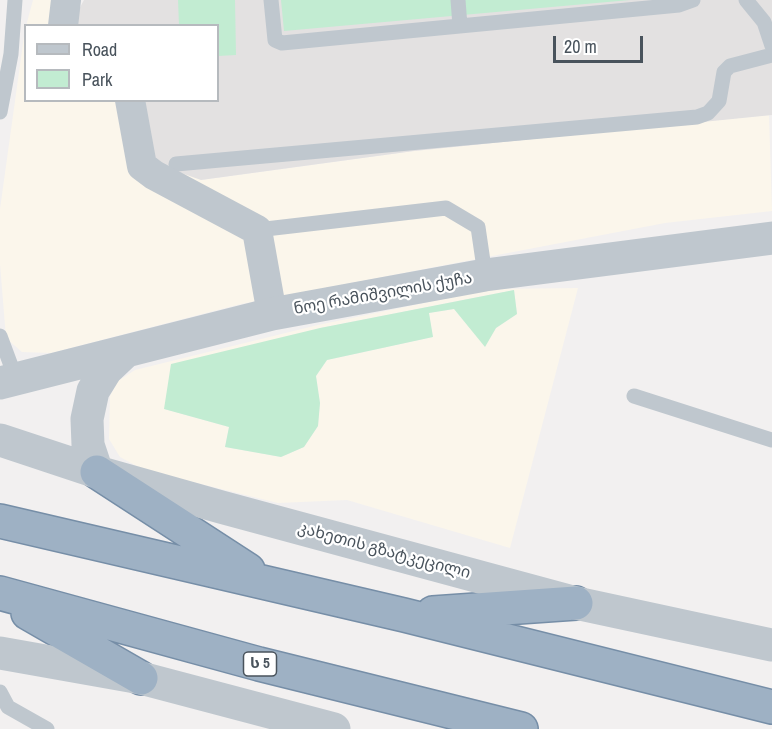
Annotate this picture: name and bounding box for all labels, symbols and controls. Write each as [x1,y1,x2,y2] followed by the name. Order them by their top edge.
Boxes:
[24,24,219,102] legend
[556,24,646,62] scale bar
[564,34,597,59] text: 20 m
[82,37,117,62] text: Road
[82,67,112,92] text: Park
[292,269,474,319] street label: ნოე რამიშვილის ქუჩა
[296,519,472,583] street label: კახეთის გზატკეცილი
[244,652,276,676] road number: ს 5

